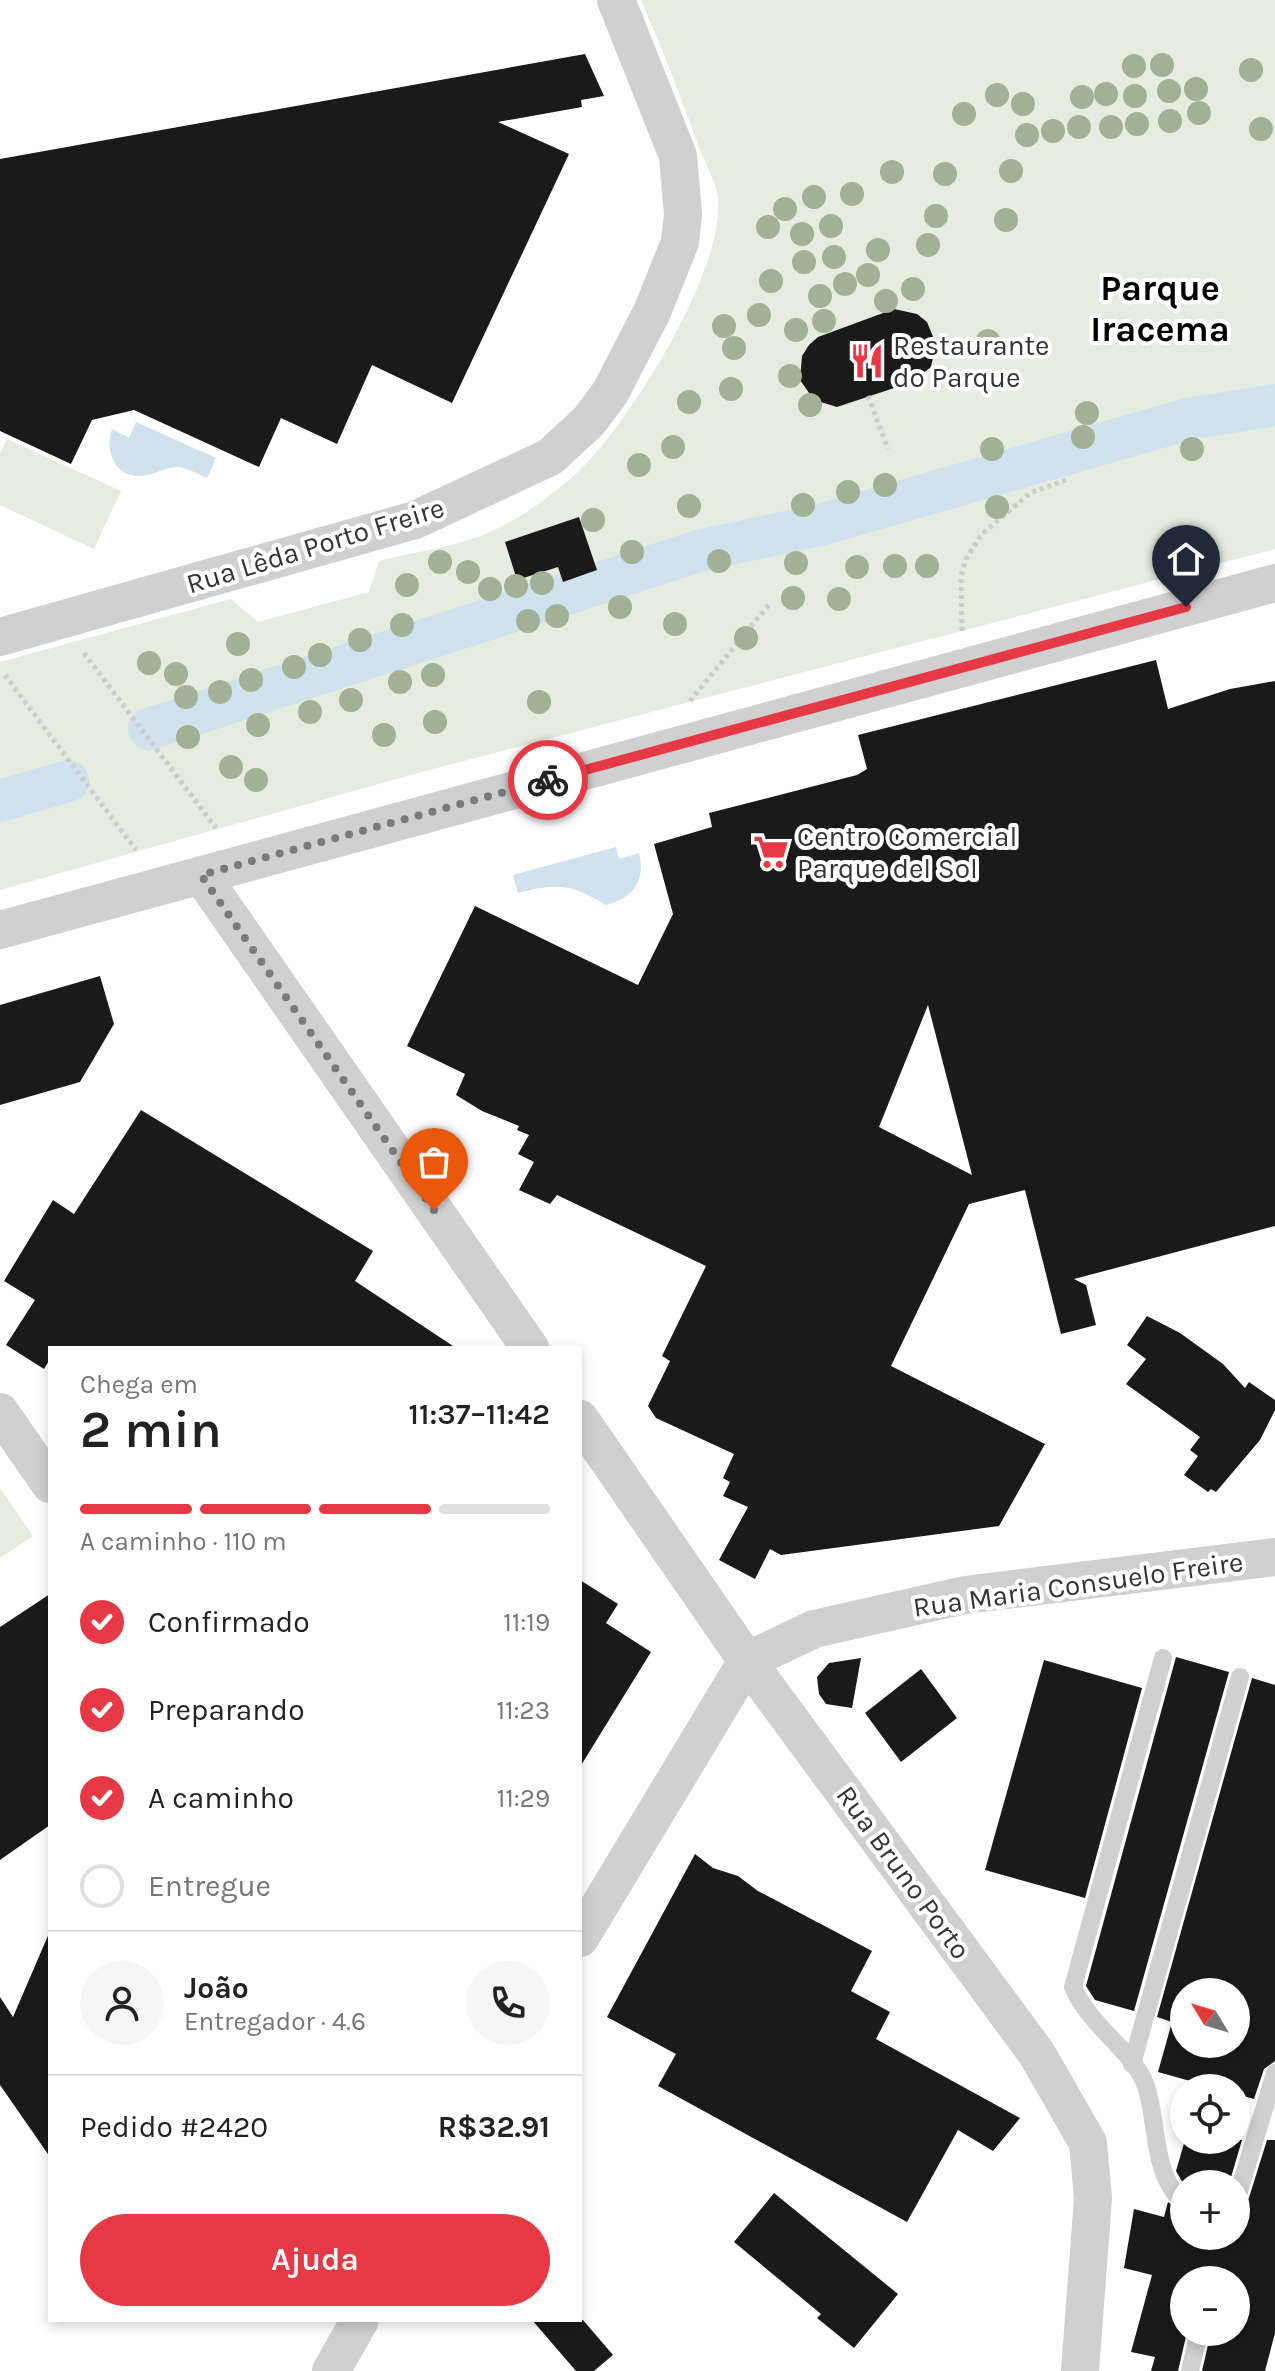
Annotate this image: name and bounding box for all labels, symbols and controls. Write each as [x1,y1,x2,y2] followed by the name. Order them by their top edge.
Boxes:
[1090,267,1230,350] district label: Parque Iracema
[893,329,1049,394] place label: Restaurante do Parque
[848,342,886,380] restaurant icon: Restaurante do Parque
[182,491,448,600] street label: Rua Lêda Porto Freire
[1152,525,1220,607] pin
[1164,537,1208,581] icon: home
[508,740,588,820] courier
[526,758,570,802] icon: bike
[797,820,1017,885] place label: Centro Comercial Parque del Sol
[752,833,790,871] supermarket icon: Centro Comercial Parque del Sol
[400,1128,468,1210] pin
[412,1140,456,1184] icon: bag
[80,1369,198,1400] text: Chega em
[409,1396,550,1432] text: 11:37–11:42
[80,1399,222,1460] text: 2 min
[80,1526,287,1557] text: A caminho · 110 m
[911,1545,1245,1624] street label: Rua Maria Consuelo Freire
[80,1600,124,1644] icon: check
[148,1604,310,1640] text: Confirmado
[503,1607,550,1638] text: 11:19
[80,1688,124,1732] icon: check
[148,1692,305,1728] text: Preparando
[496,1695,550,1726] text: 11:23
[80,1776,124,1820] icon: check
[830,1779,978,1965] street label: Rua Bruno Porto
[148,1780,294,1816] text: A caminho
[497,1783,550,1814] text: 11:29
[148,1868,271,1904] text: Entregue
[80,1961,164,2045] button: person
[466,1961,550,2045] button: phone
[184,1970,249,2006] text: João
[1170,1978,1250,2058] north arrow
[1170,1978,1250,2346] map controls
[184,2006,366,2037] text: Entregador · 4.6
[1170,2074,1250,2154] button: locate
[80,2109,268,2145] text: Pedido #2420
[438,2109,550,2145] text: R$32.91
[1170,2170,1250,2250] button: +
[80,2214,550,2306] button: Ajuda
[1170,2266,1250,2346] button: −

